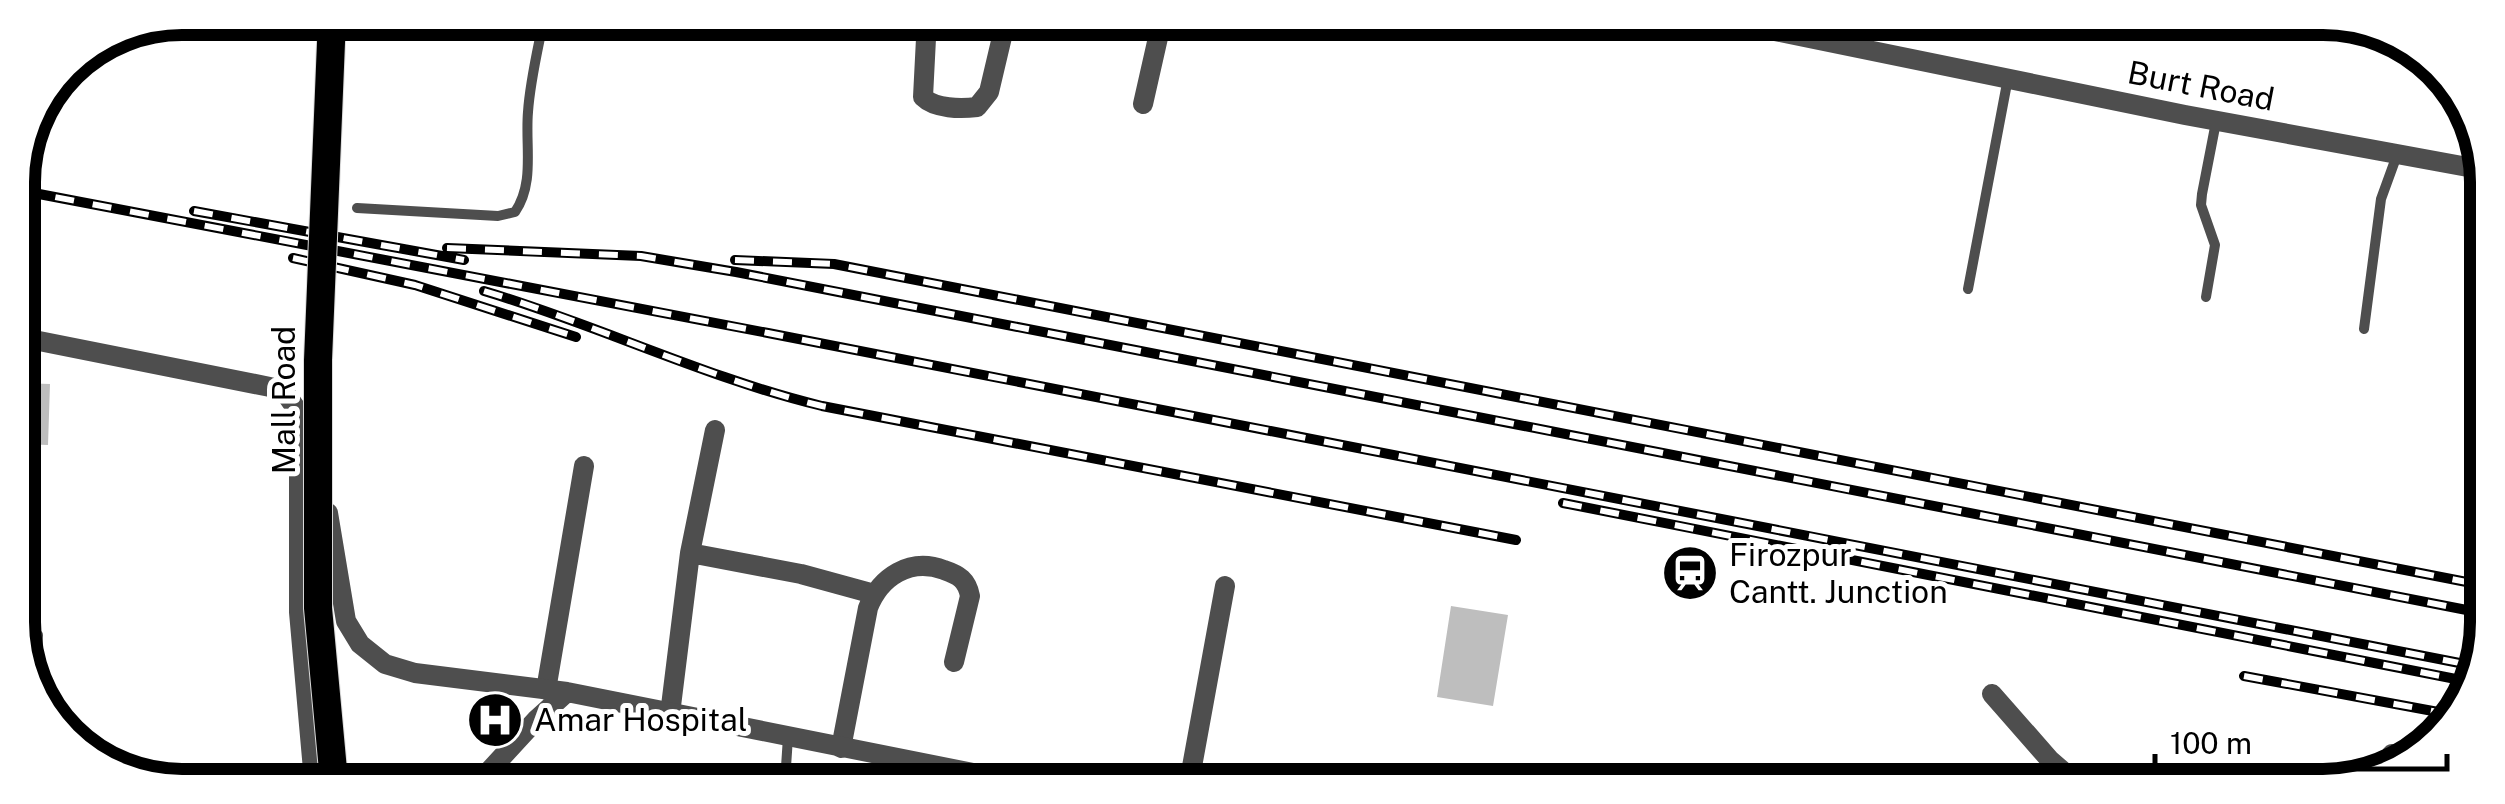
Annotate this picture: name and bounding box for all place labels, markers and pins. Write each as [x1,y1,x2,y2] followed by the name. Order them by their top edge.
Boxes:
[1729,536,1948,610] place label: Firozpur Cantt. Junction
[1660,543,1720,603] station icon: Firozpur Cantt. Junction
[465,690,525,750] hospital icon: Amar Hospital
[534,701,748,738] place label: Amar Hospital

